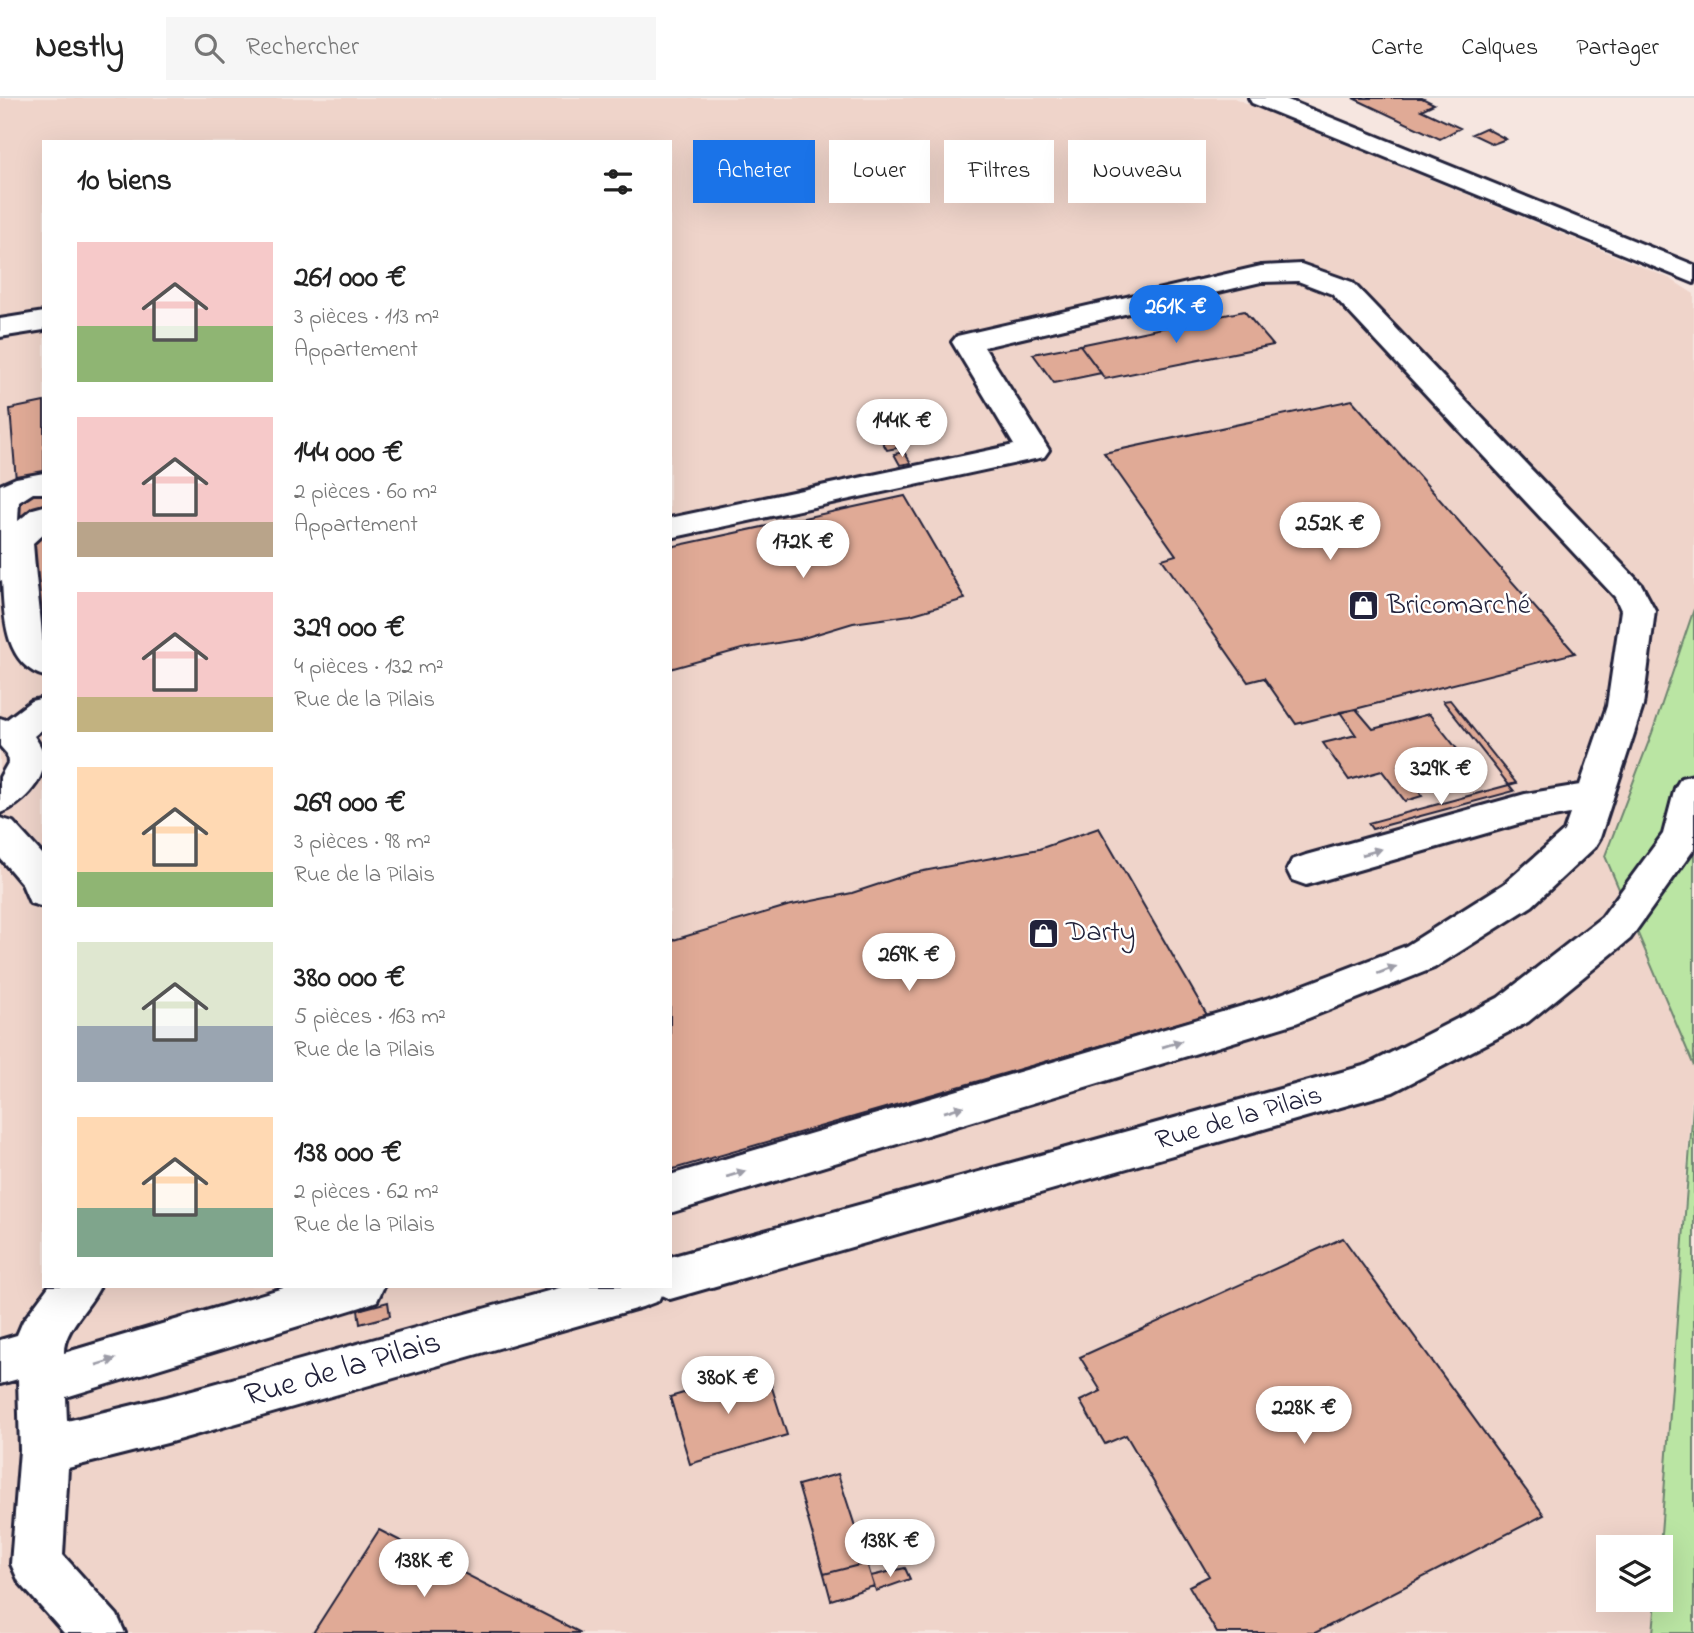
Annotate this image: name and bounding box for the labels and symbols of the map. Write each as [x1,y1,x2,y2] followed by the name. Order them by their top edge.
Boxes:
[1119,286,1233,345] pin: 261K €
[845,400,959,459] pin: 144K €
[1273,503,1387,562] pin: 252K €
[746,520,860,580] pin: 172K €
[1386,586,1531,627] place label: Bricomarché
[1347,589,1381,623] shop icon: Bricomarché
[1384,748,1498,807] pin: 329K €
[1362,846,1383,856] one-way arrow
[1065,913,1135,954] place label: Darty
[1026,916,1060,950] shop icon: Darty
[852,934,966,993] pin: 269K €
[1376,965,1397,976] one-way arrow
[1161,1039,1182,1049] one-way arrow
[1151,1076,1327,1162] street label: Rue de la Pilais
[943,1104,964,1114] one-way arrow
[725,1169,746,1179] one-way arrow
[239,1319,447,1421] street label: Rue de la Pilais
[671,1356,785,1416] pin: 380K €
[96,1357,117,1367] one-way arrow
[1247,1386,1361,1446] pin: 228K €
[833,1520,947,1579] pin: 138K €
[367,1540,481,1599] pin: 138K €

